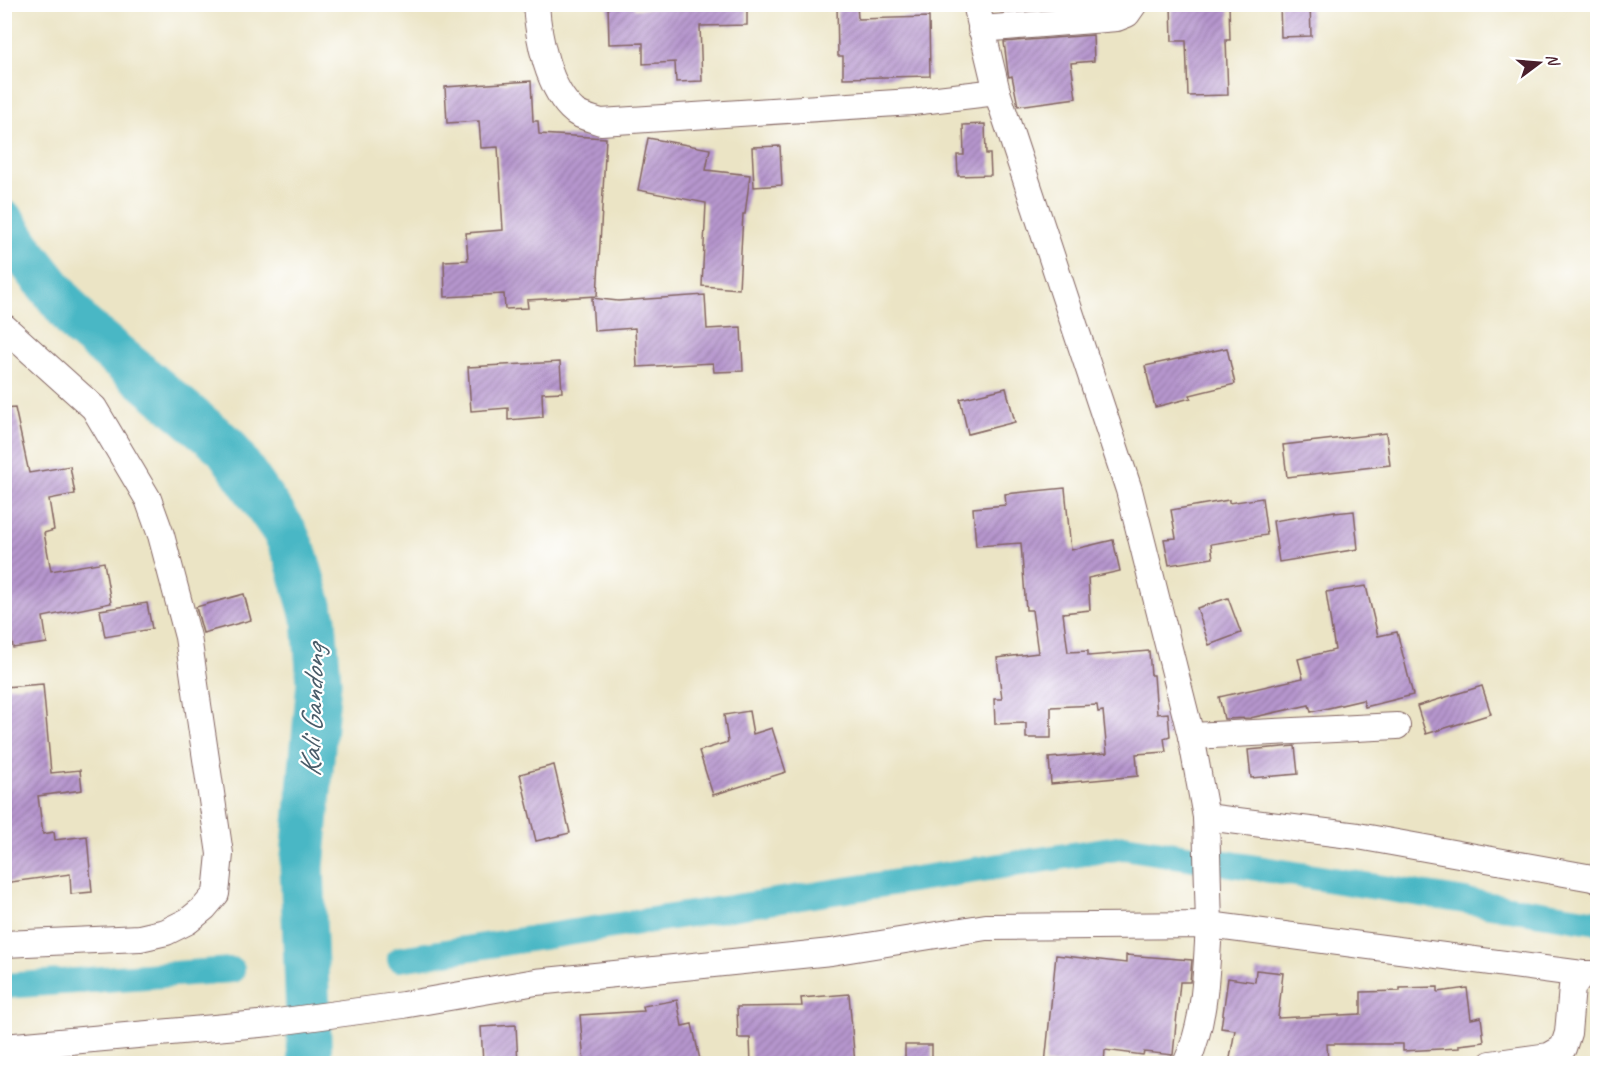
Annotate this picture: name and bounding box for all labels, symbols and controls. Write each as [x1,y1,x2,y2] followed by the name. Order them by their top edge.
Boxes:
[1509,33,1569,93] north arrow
[1541,52,1564,70] text: N
[291,640,333,778] water label: Kali Gandong

